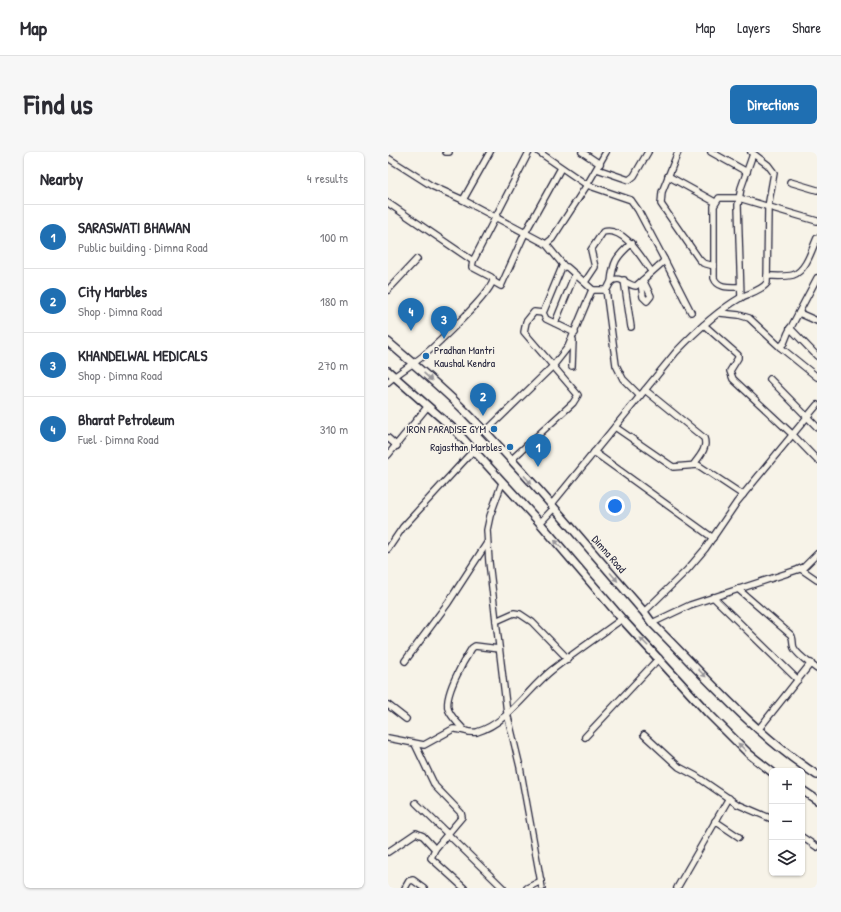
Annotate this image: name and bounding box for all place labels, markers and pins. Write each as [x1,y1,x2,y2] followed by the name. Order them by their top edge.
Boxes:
[398,298,424,331] pin: 4
[431,306,457,339] pin: 3
[434,343,496,370] place label: Pradhan Mantri Kaushal Kendra
[421,351,431,361] marker: Pradhan Mantri Kaushal Kendra
[470,383,496,416] pin: 2
[406,422,486,436] place label: IRON PARADISE GYM
[489,424,499,434] marker: IRON PARADISE GYM
[525,434,551,467] pin: 1
[430,440,502,454] place label: Rajasthan Marbles
[505,442,515,452] marker: Rajasthan Marbles

